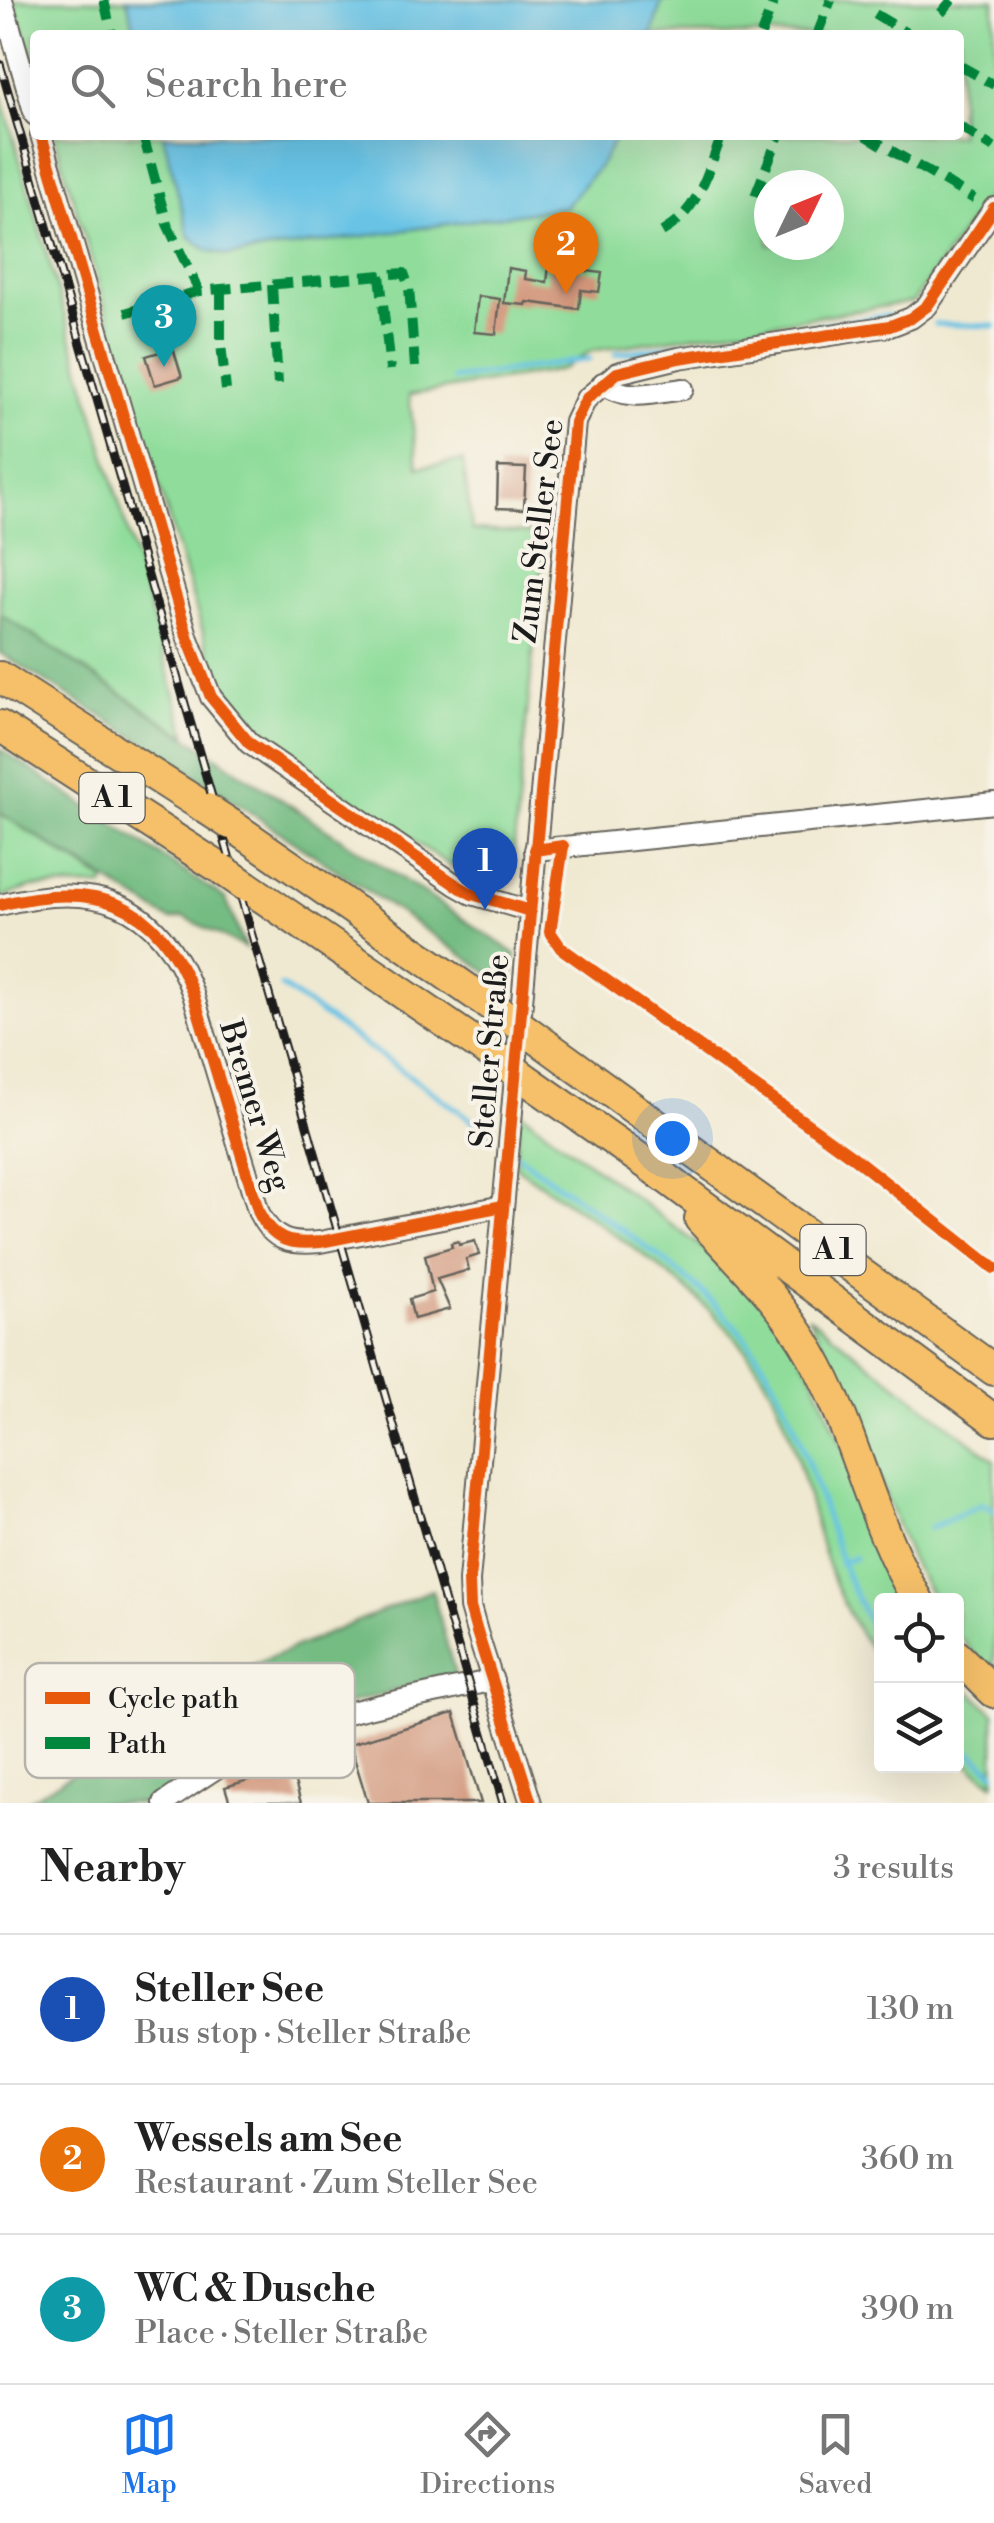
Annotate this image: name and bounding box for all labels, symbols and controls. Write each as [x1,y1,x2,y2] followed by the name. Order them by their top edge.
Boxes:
[30,30,964,140] search box
[65,58,120,113] icon: search
[145,62,348,109] text: Search here
[754,170,844,260] north arrow
[534,212,598,294] pin: 2
[132,284,196,367] pin: 3
[505,417,573,645] street label: Zum Steller See
[80,773,144,823] road number: A 1
[452,828,518,910] pin: 1
[462,952,518,1150] street label: Steller Straße
[210,1015,300,1197] street label: Bremer Weg
[647,1113,698,1164] your location
[800,1225,866,1275] road number: A 1
[874,1593,964,1773] map controls
[874,1593,964,1683] button: locate
[25,1663,355,1778] legend
[108,1682,239,1717] text: Cycle path
[874,1683,964,1773] button: layers
[108,1727,167,1762] text: Path
[40,1842,185,1895] text: Nearby
[833,1848,954,1888] text: 3 results
[135,1966,324,2013] text: Steller See
[65,1989,80,2029] text: 1
[867,1989,954,2029] text: 130 m
[135,2013,471,2053] text: Bus stop · Steller Straße
[135,2116,402,2163] text: Wessels am See
[62,2139,83,2179] text: 2
[861,2139,954,2179] text: 360 m
[135,2163,538,2203] text: Restaurant · Zum Steller See
[135,2266,376,2313] text: WC & Dusche
[63,2289,82,2329] text: 3
[861,2289,954,2329] text: 390 m
[135,2313,428,2353] text: Place · Steller Straße
[122,2407,177,2502] tab: Map
[420,2407,555,2502] tab: Directions
[799,2407,872,2502] tab: Saved

